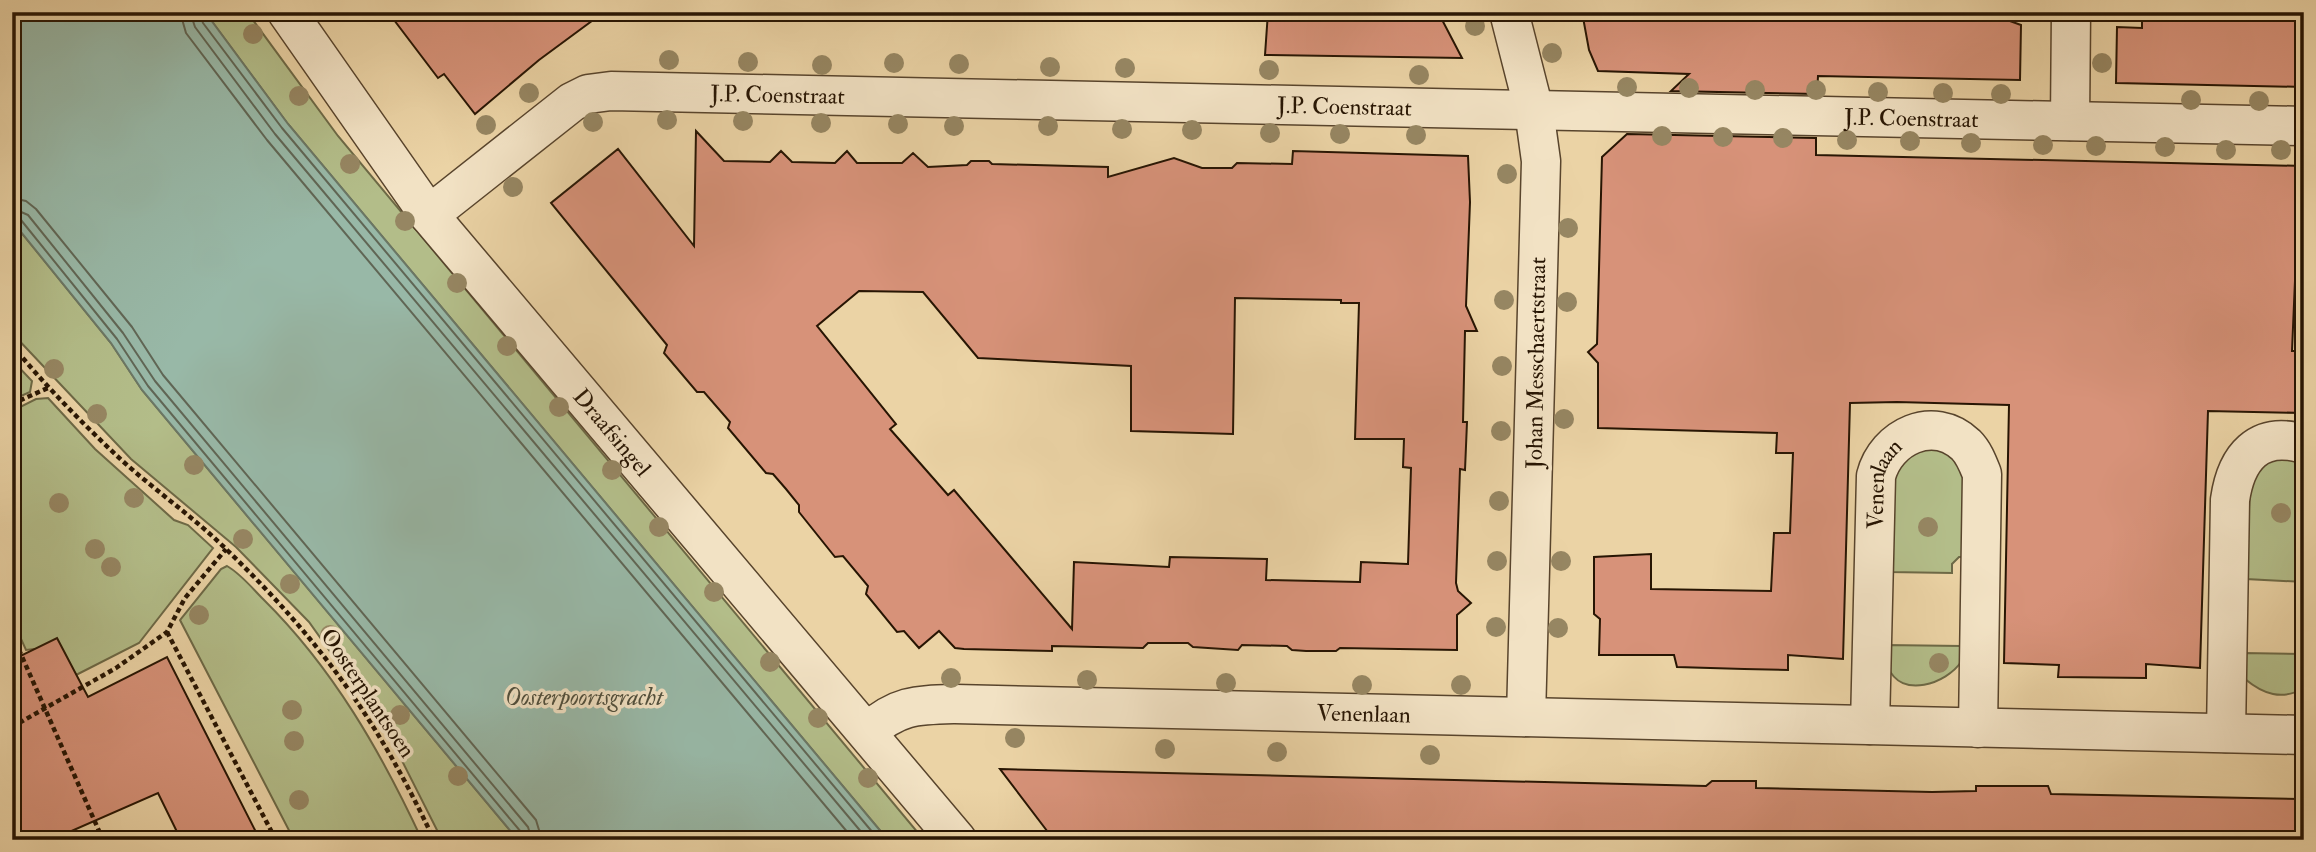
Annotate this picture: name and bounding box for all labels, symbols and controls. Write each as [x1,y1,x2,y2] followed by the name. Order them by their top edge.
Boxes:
[709,79,845,110] street label: J.P. Coenstraat
[1276,90,1412,122] street label: J.P. Coenstraat
[1843,102,1979,134] street label: J.P. Coenstraat
[1520,257,1552,470] street label: Johan Messchaertstraat
[567,382,658,482] street label: Draafsingel
[1860,431,1908,529] street label: Venenlaan
[313,623,422,764] street label: Oosterplantsoen
[505,682,664,713] water label: Oosterpoortsgracht
[1316,698,1411,729] street label: Venenlaan

